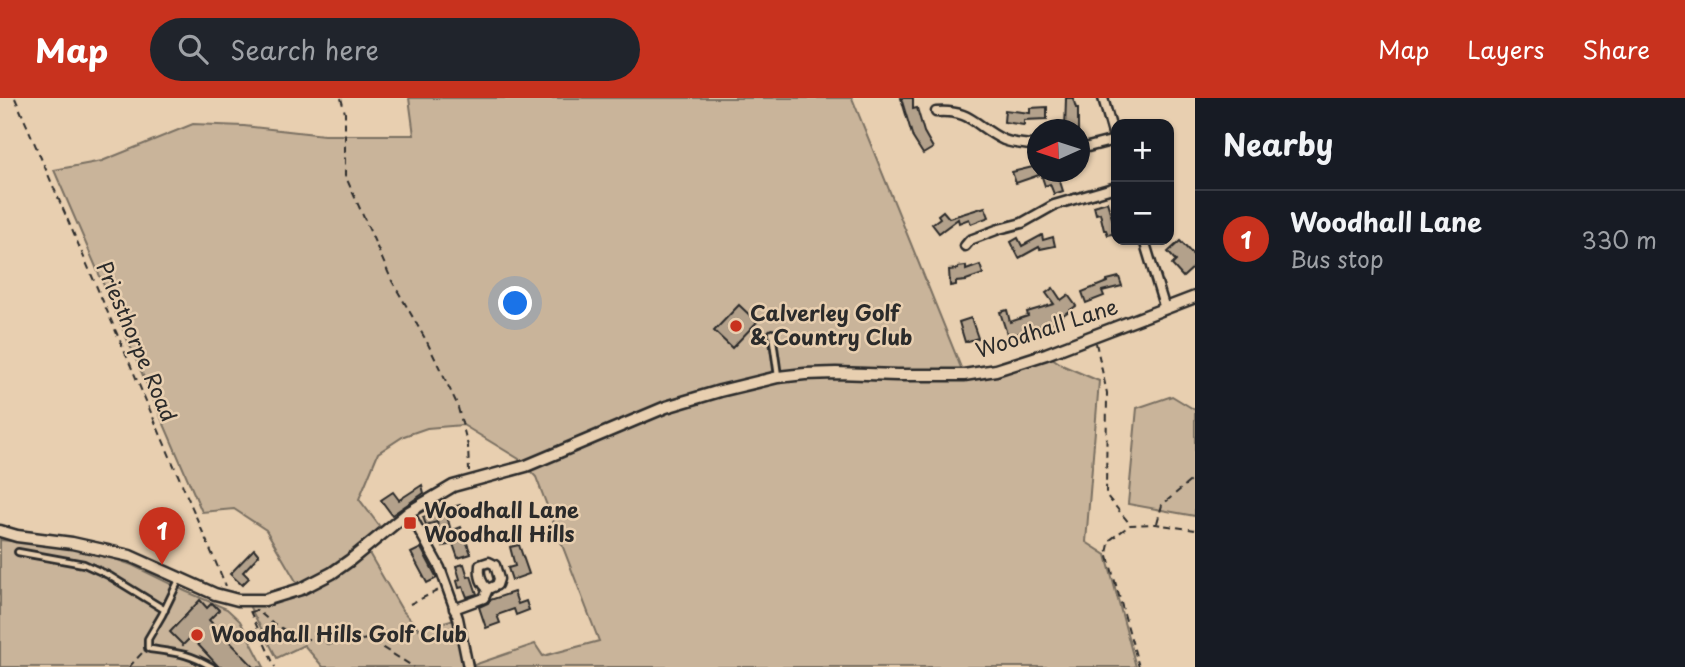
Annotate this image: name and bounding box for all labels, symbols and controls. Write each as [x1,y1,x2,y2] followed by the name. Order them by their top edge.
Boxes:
[150,18,640,81] search box
[35,24,108,74] text: Map
[174,30,212,68] icon: search
[230,30,379,69] text: Search here
[1378,31,1429,67] text: Map
[1467,31,1544,67] text: Layers
[1582,31,1650,67] text: Share
[1027,119,1090,182] north arrow
[1111,119,1174,245] map controls
[1111,119,1174,182] button: +
[1223,121,1333,166] text: Nearby
[1111,182,1174,245] button: −
[1290,202,1482,241] text: Woodhall Lane
[1241,222,1252,257] text: 1
[1581,222,1657,257] text: 330 m
[1290,241,1384,276] text: Bus stop
[90,256,186,426] street label: Priesthorpe Road
[498,286,532,320] your location
[971,289,1122,365] street label: Woodhall Lane
[750,296,912,352] place label: Calverley Golf & Country Club
[728,318,744,334] marker: Calverley Golf & Country Club
[424,493,579,549] place label: Woodhall Lane Woodhall Hills
[139,507,185,565] pin: 1
[402,515,418,531] marker: Woodhall Lane Woodhall Hills
[211,617,467,649] place label: Woodhall Hills Golf Club
[189,627,205,643] marker: Woodhall Hills Golf Club

